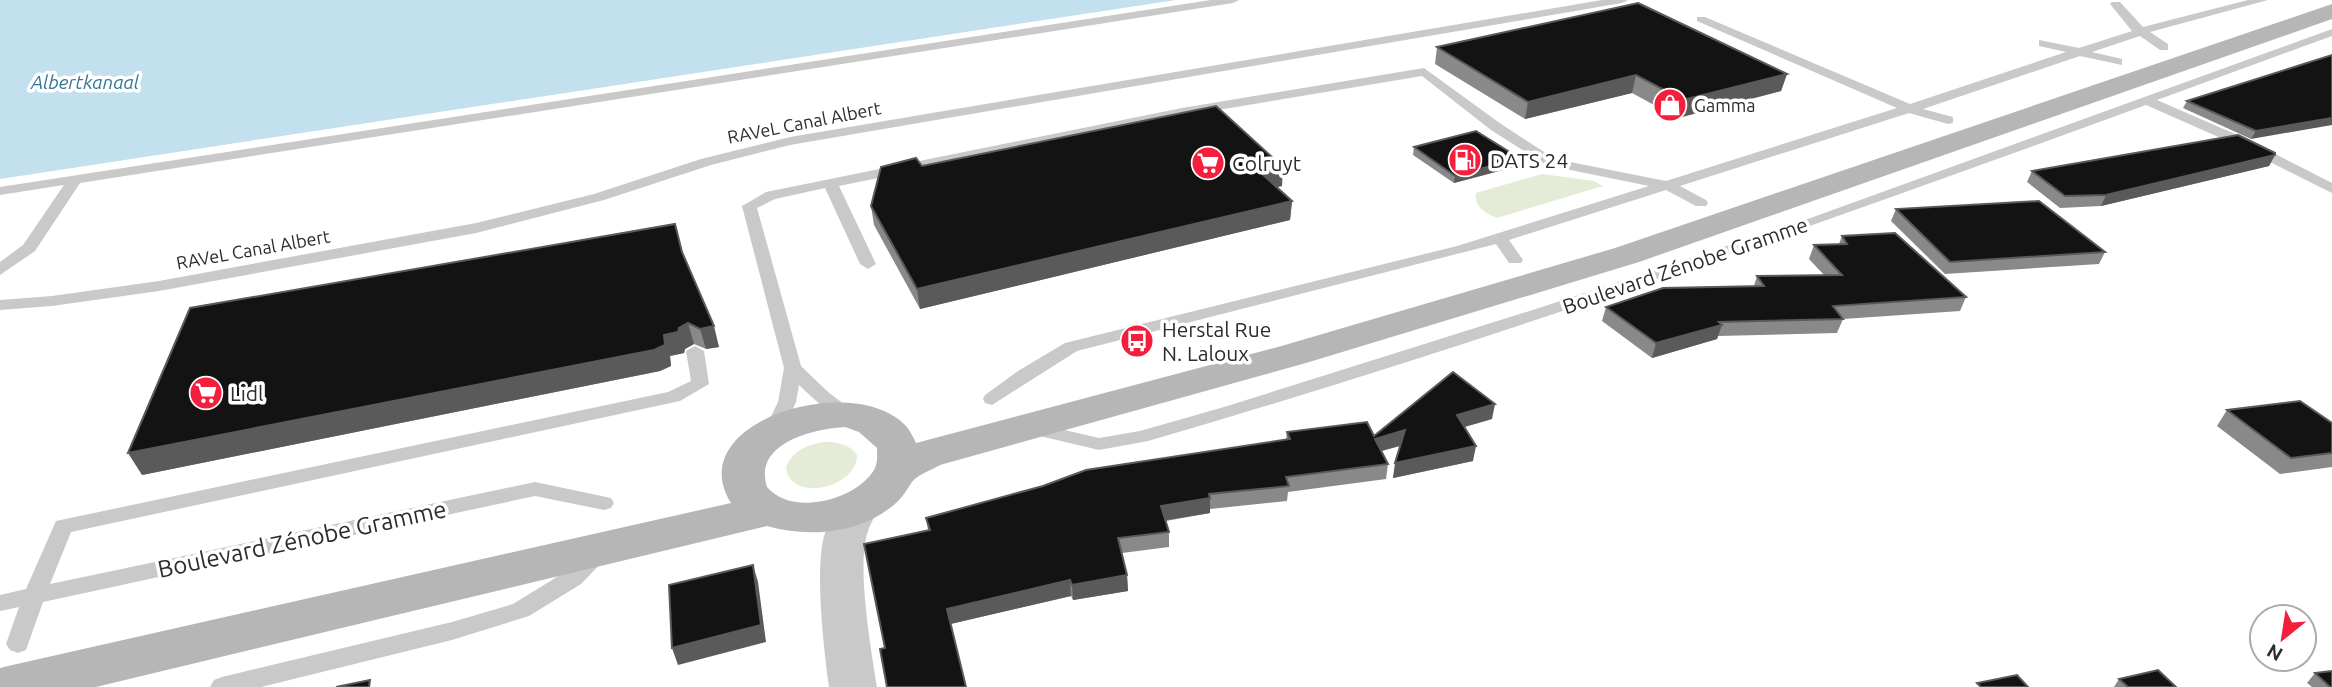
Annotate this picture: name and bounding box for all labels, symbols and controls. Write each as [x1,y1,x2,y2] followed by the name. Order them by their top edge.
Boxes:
[30,71,140,93] water label: Albertkanaal
[1651,86,1689,124] shop icon: Gamma
[1694,95,1756,115] place label: Gamma
[726,97,882,147] street label: RAVeL Canal Albert
[1446,141,1484,179] fuel station icon: DATS 24
[1189,144,1227,182] supermarket icon: Colruyt
[1490,148,1568,172] place label: DATS 24
[1232,151,1301,175] place label: Colruyt
[1559,212,1811,318] street label: Boulevard Zénobe Gramme
[174,226,332,272] street label: RAVeL Canal Albert
[1162,317,1271,365] place label: Herstal Rue N. Laloux
[1118,322,1156,360] bus stop icon: Herstal Rue N. Laloux
[187,374,225,412] supermarket icon: Lidl
[230,381,264,405] place label: Lidl
[155,495,449,583] street label: Boulevard Zénobe Gramme
[2248,603,2318,673] north arrow
[2263,640,2286,666] text: N

